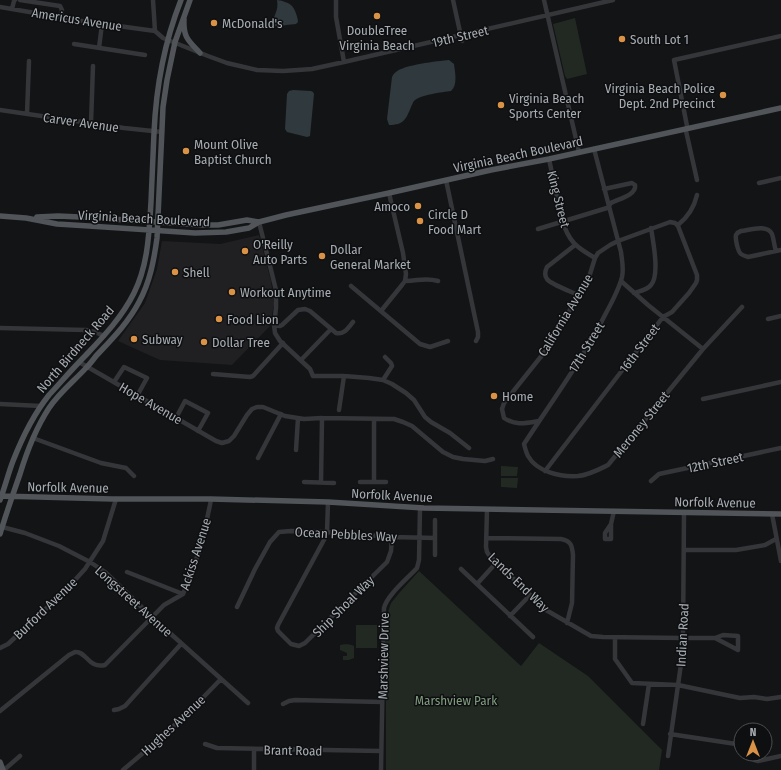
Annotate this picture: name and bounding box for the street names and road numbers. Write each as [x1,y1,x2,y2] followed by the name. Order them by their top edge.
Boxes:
[31,5,123,34] street label: Americus Avenue
[430,23,491,50] street label: 19th Street
[42,110,120,135] street label: Carver Avenue
[452,133,584,176] street label: Virginia Beach Boulevard
[544,169,573,230] street label: King Street
[78,208,210,229] street label: Virginia Beach Boulevard
[535,271,596,359] street label: California Avenue
[34,303,117,396] street label: North Birdneck Road
[565,319,608,375] street label: 17th Street
[616,320,663,376] street label: 16th Street
[117,379,185,427] street label: Hope Avenue
[610,388,673,460] street label: Meroney Street
[686,449,745,476] street label: 12th Street
[27,479,109,496] street label: Norfolk Avenue
[351,486,433,505] street label: Norfolk Avenue
[674,494,756,511] street label: Norfolk Avenue
[177,516,214,592] street label: Ackiss Avenue
[294,524,398,545] street label: Ocean Pebbles Way
[485,550,552,615] street label: Lands End Way
[92,563,175,640] street label: Longstreet Avenue
[310,572,377,640] street label: Ship Shoal Way
[10,574,80,642] street label: Burford Avenue
[673,603,692,667] street label: Indian Road
[375,612,392,700] street label: Marshview Drive
[138,692,208,759] street label: Hughes Avenue
[263,742,322,759] street label: Brant Road

